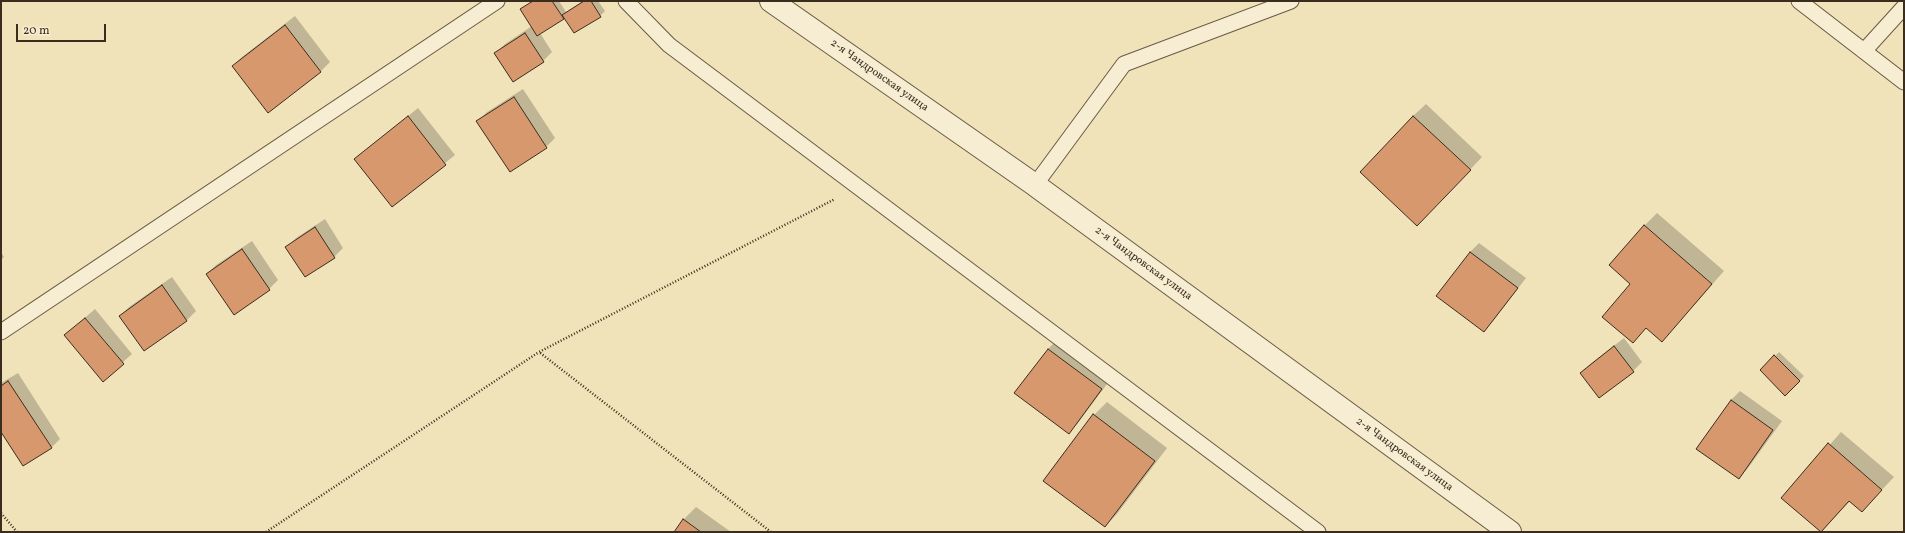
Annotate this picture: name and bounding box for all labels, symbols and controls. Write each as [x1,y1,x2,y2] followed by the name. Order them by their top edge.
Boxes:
[18,16,108,42] scale bar
[23,23,50,39] text: 20 m
[827,37,931,115] street label: 2-я Чандровская улица
[1092,224,1194,304] street label: 2-я Чандровская улица
[1353,415,1455,495] street label: 2-я Чандровская улица

